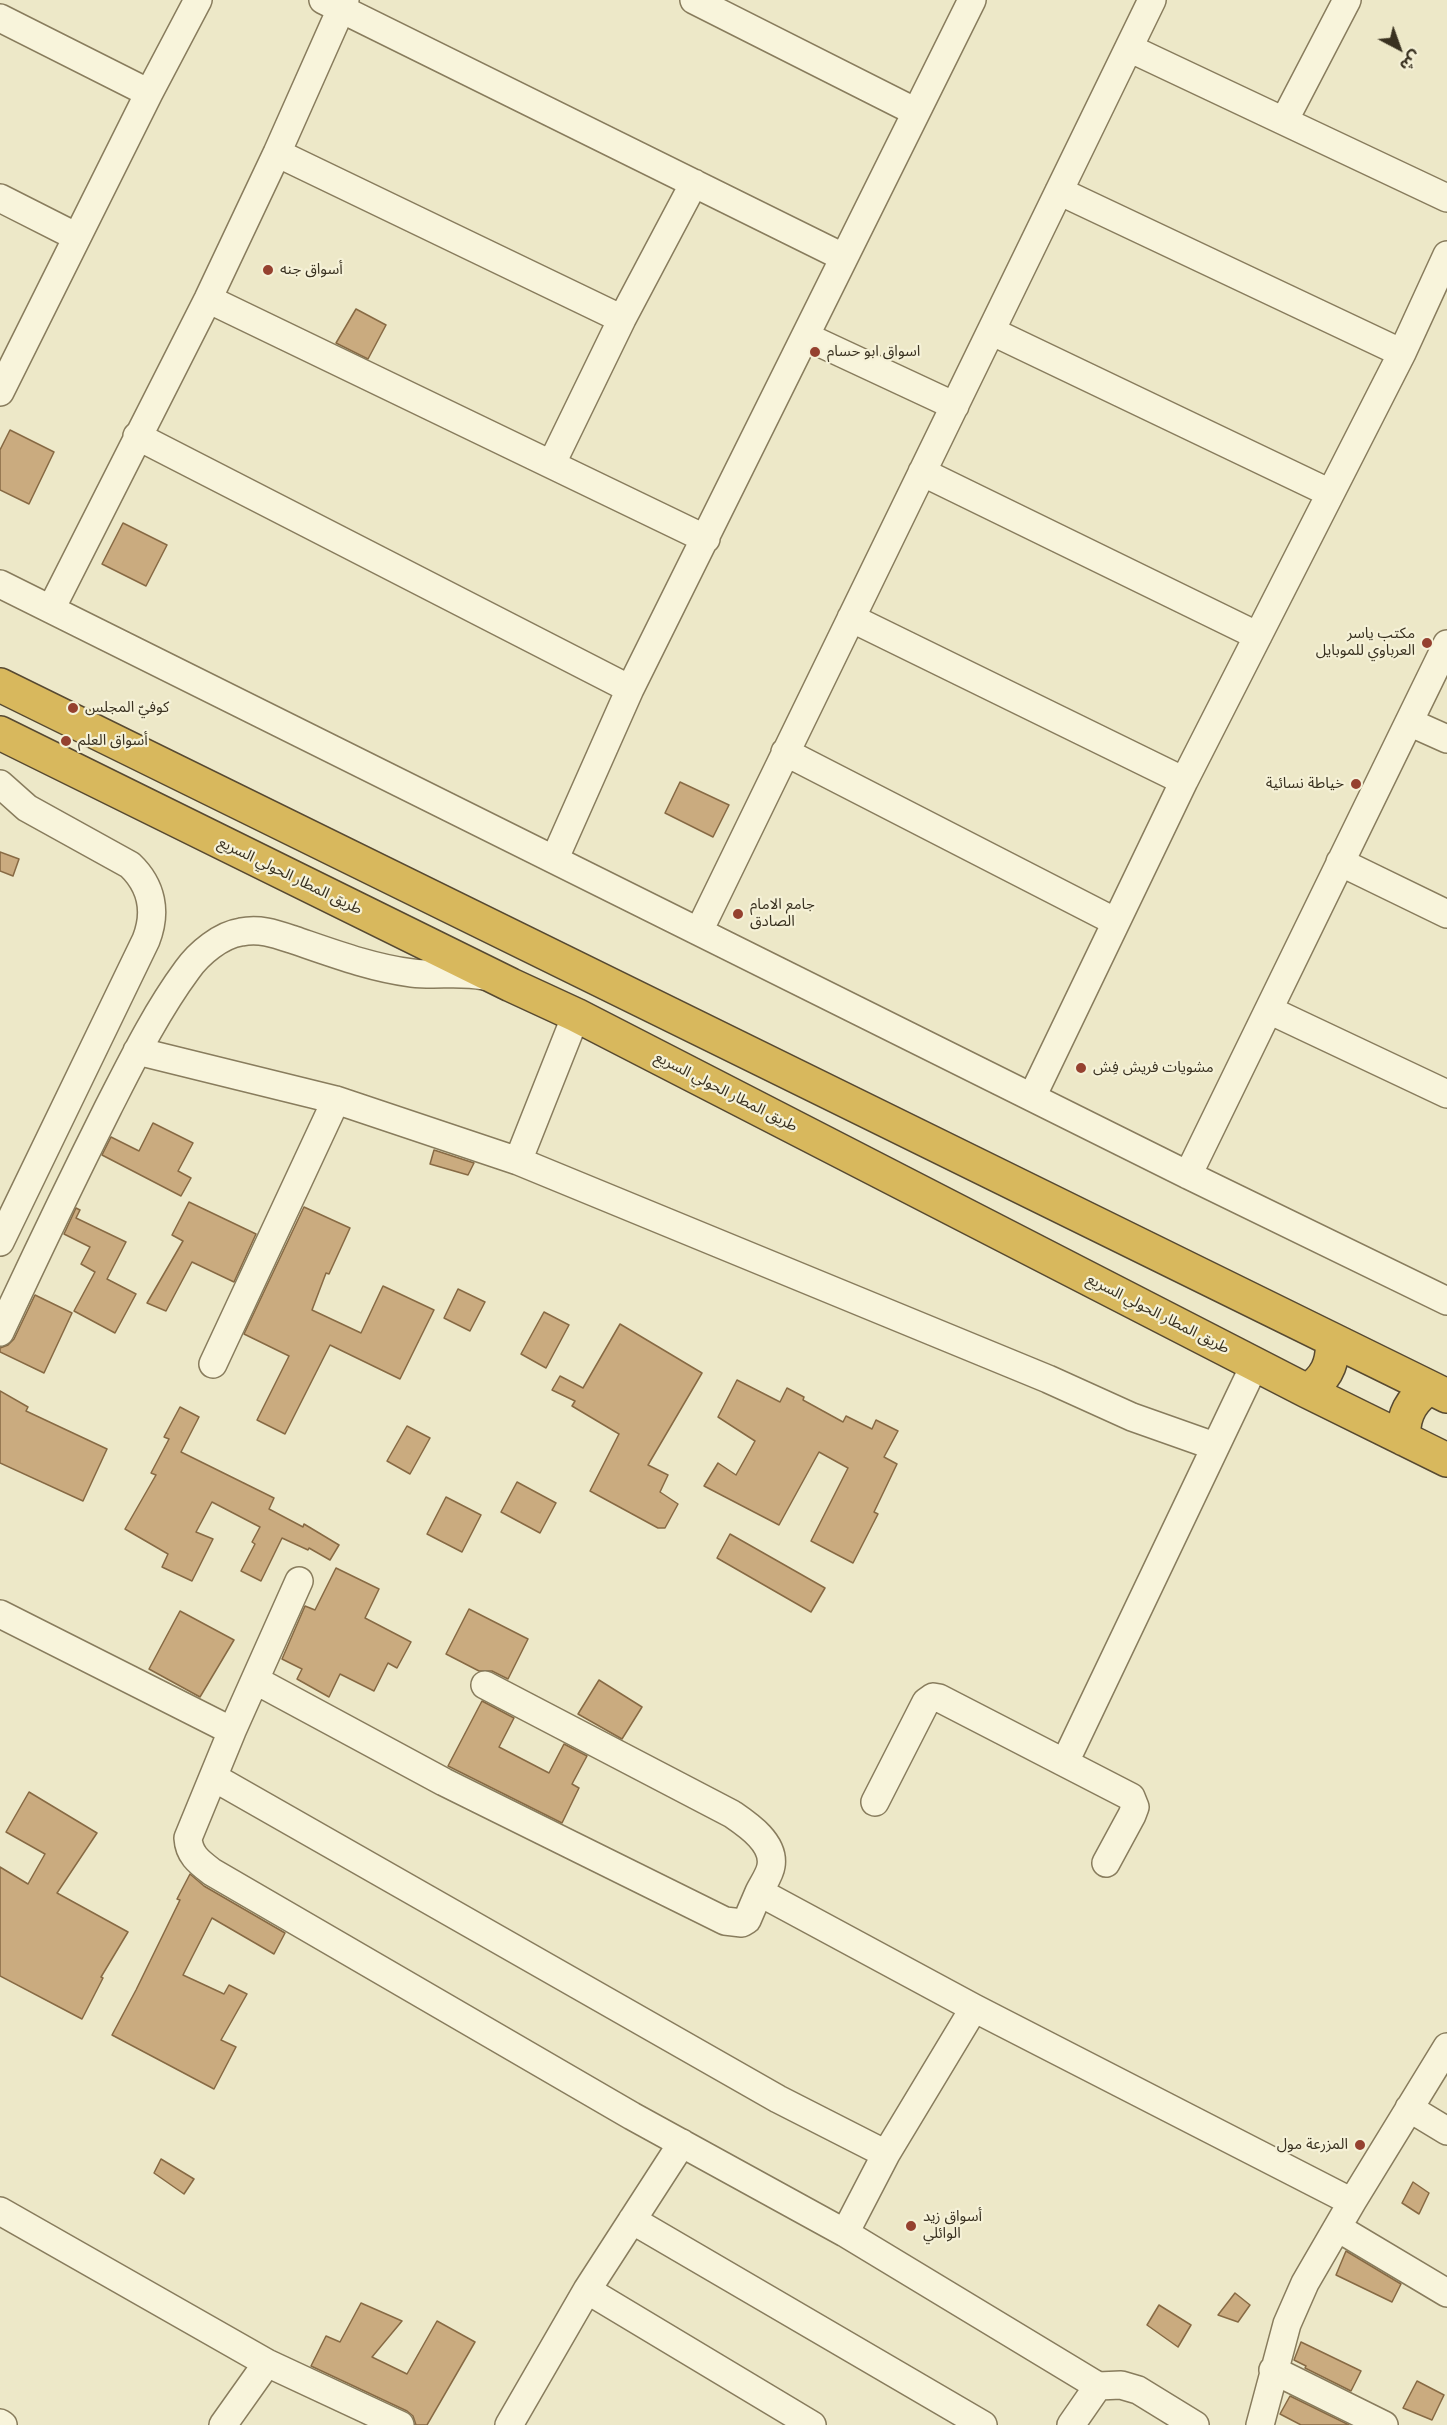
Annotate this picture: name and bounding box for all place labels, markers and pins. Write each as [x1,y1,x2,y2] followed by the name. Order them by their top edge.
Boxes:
[280,261,343,279] place label: أسواق جنه
[261,263,275,277] marker: أسواق جنه
[827,343,920,361] place label: اسواق ابو حسام
[808,345,822,359] marker: اسواق ابو حسام
[1316,625,1415,660] place label: مكتب ياسر العرباوي للموبايل
[1420,636,1434,650] marker: مكتب ياسر العرباوي للموبايل
[85,699,169,717] place label: كوفيّ المجلس
[66,701,80,715] marker: كوفيّ المجلس
[78,732,148,750] place label: أسواق العلم
[59,734,73,748] marker: أسواق العلم
[1266,775,1344,793] place label: خياطة نسائية
[1349,777,1363,791] marker: خياطة نسائية
[750,896,815,931] place label: جامع الامام الصادق
[731,907,745,921] marker: جامع الامام الصادق
[1093,1059,1214,1077] place label: مشويات فريش فِش
[1074,1061,1088,1075] marker: مشويات فريش فِش
[1277,2136,1348,2154] place label: المزرعة مول
[1353,2138,1367,2152] marker: المزرعة مول
[923,2208,982,2243] place label: أسواق زيد الوائلي
[904,2219,918,2233] marker: أسواق زيد الوائلي

